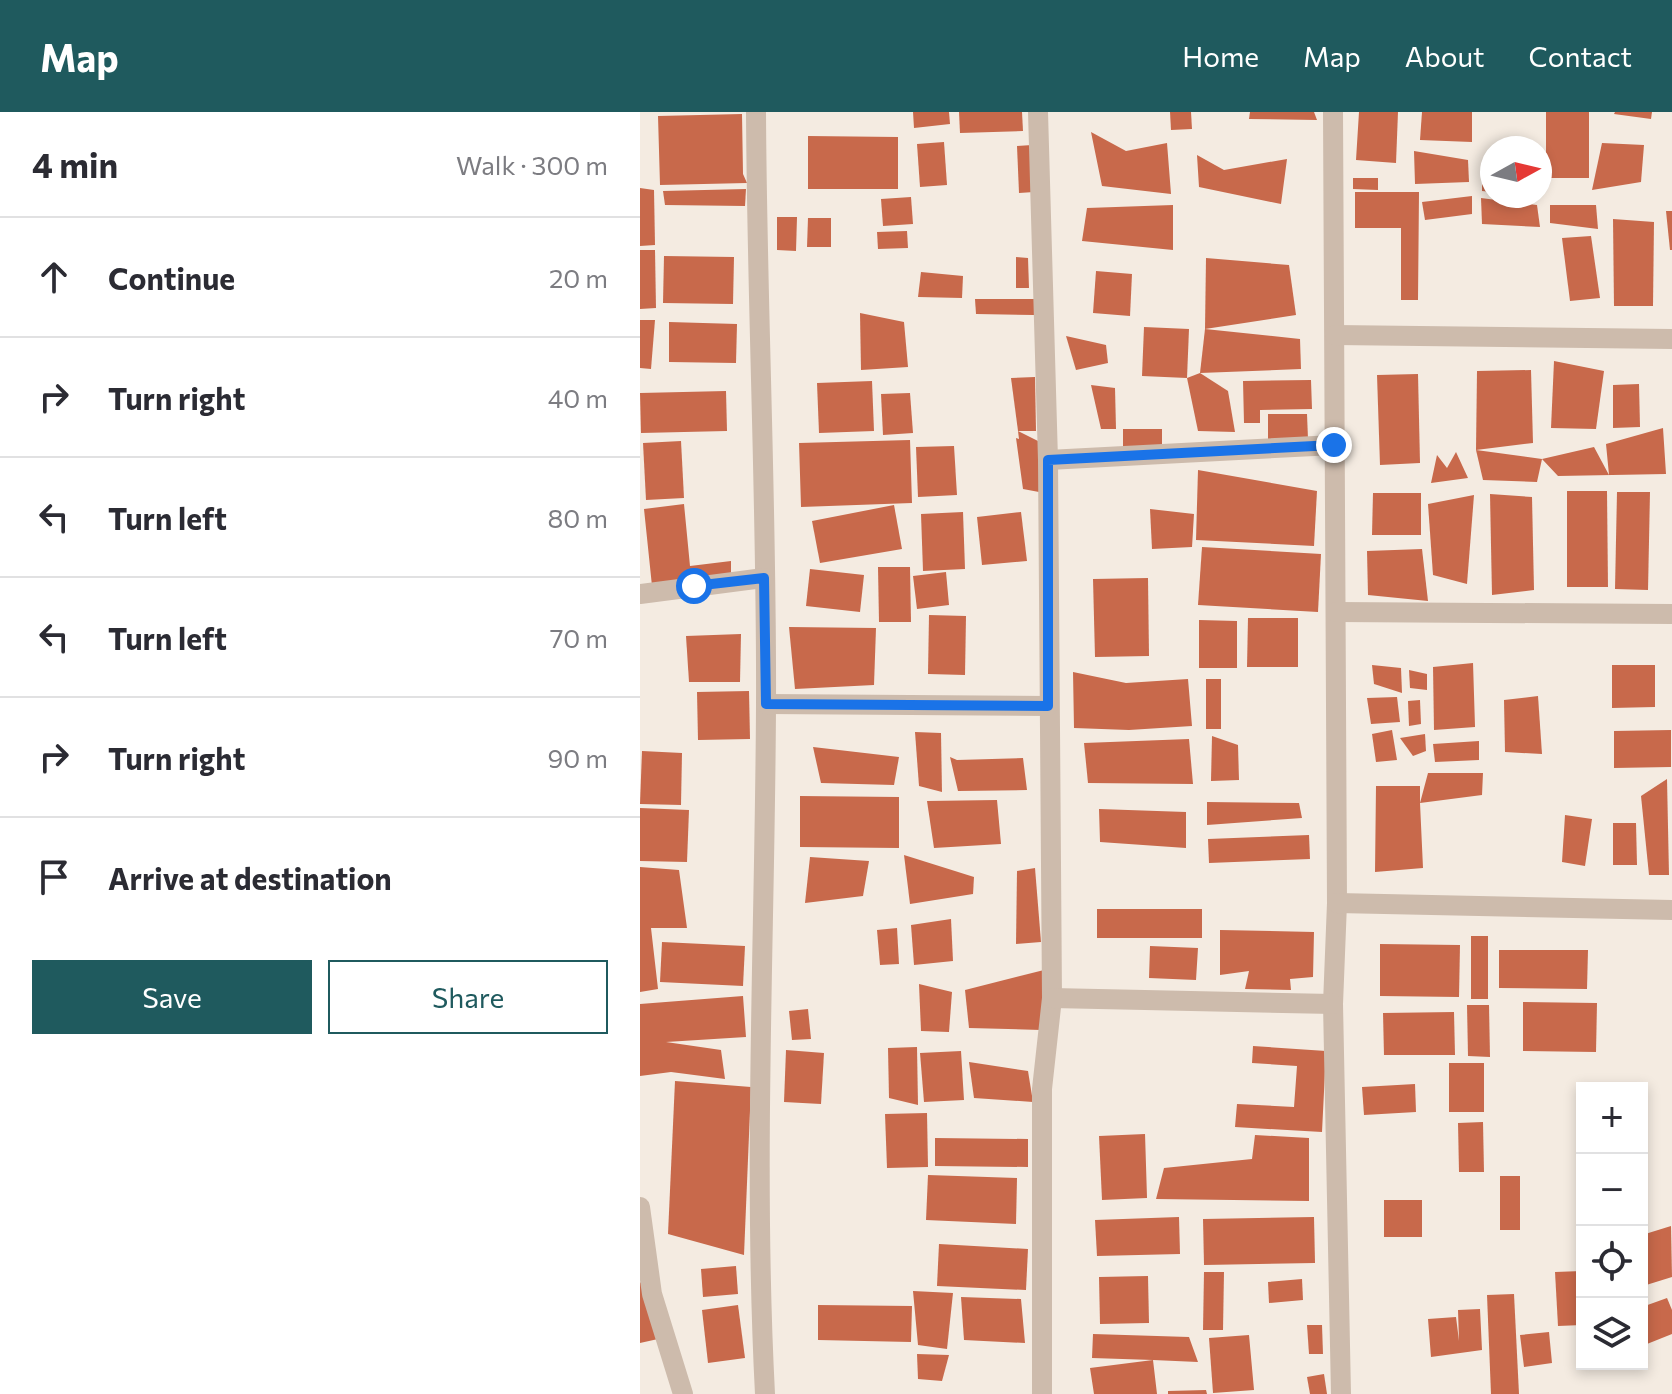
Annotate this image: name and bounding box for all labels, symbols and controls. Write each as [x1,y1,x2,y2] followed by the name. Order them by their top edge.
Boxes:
[40,33,119,80] text: Map
[1182,39,1259,73] text: Home
[1303,39,1361,73] text: Map
[1405,39,1485,73] text: About
[1529,39,1632,73] text: Contact
[1480,136,1552,208] north arrow
[32,143,118,185] text: 4 min
[456,149,608,180] text: Walk · 300 m
[32,255,76,299] icon: ahead
[108,259,235,296] text: Continue
[549,262,608,293] text: 20 m
[32,375,76,419] icon: right
[108,379,245,416] text: Turn right
[548,382,608,413] text: 40 m
[1316,427,1352,463] route end
[32,495,76,539] icon: left
[108,499,227,536] text: Turn left
[548,502,608,533] text: 80 m
[676,568,712,604] route start
[32,615,76,659] icon: left
[108,619,227,656] text: Turn left
[550,622,608,653] text: 70 m
[32,735,76,779] icon: right
[108,739,245,776] text: Turn right
[548,742,608,773] text: 90 m
[32,855,76,899] icon: arrive
[108,859,392,896] text: Arrive at destination
[32,960,312,1034] button: Save
[328,960,608,1034] button: Share
[1576,1082,1648,1370] map controls
[1576,1082,1648,1154] button: +
[1576,1154,1648,1226] button: −
[1576,1226,1648,1298] button: locate
[1576,1298,1648,1370] button: layers

